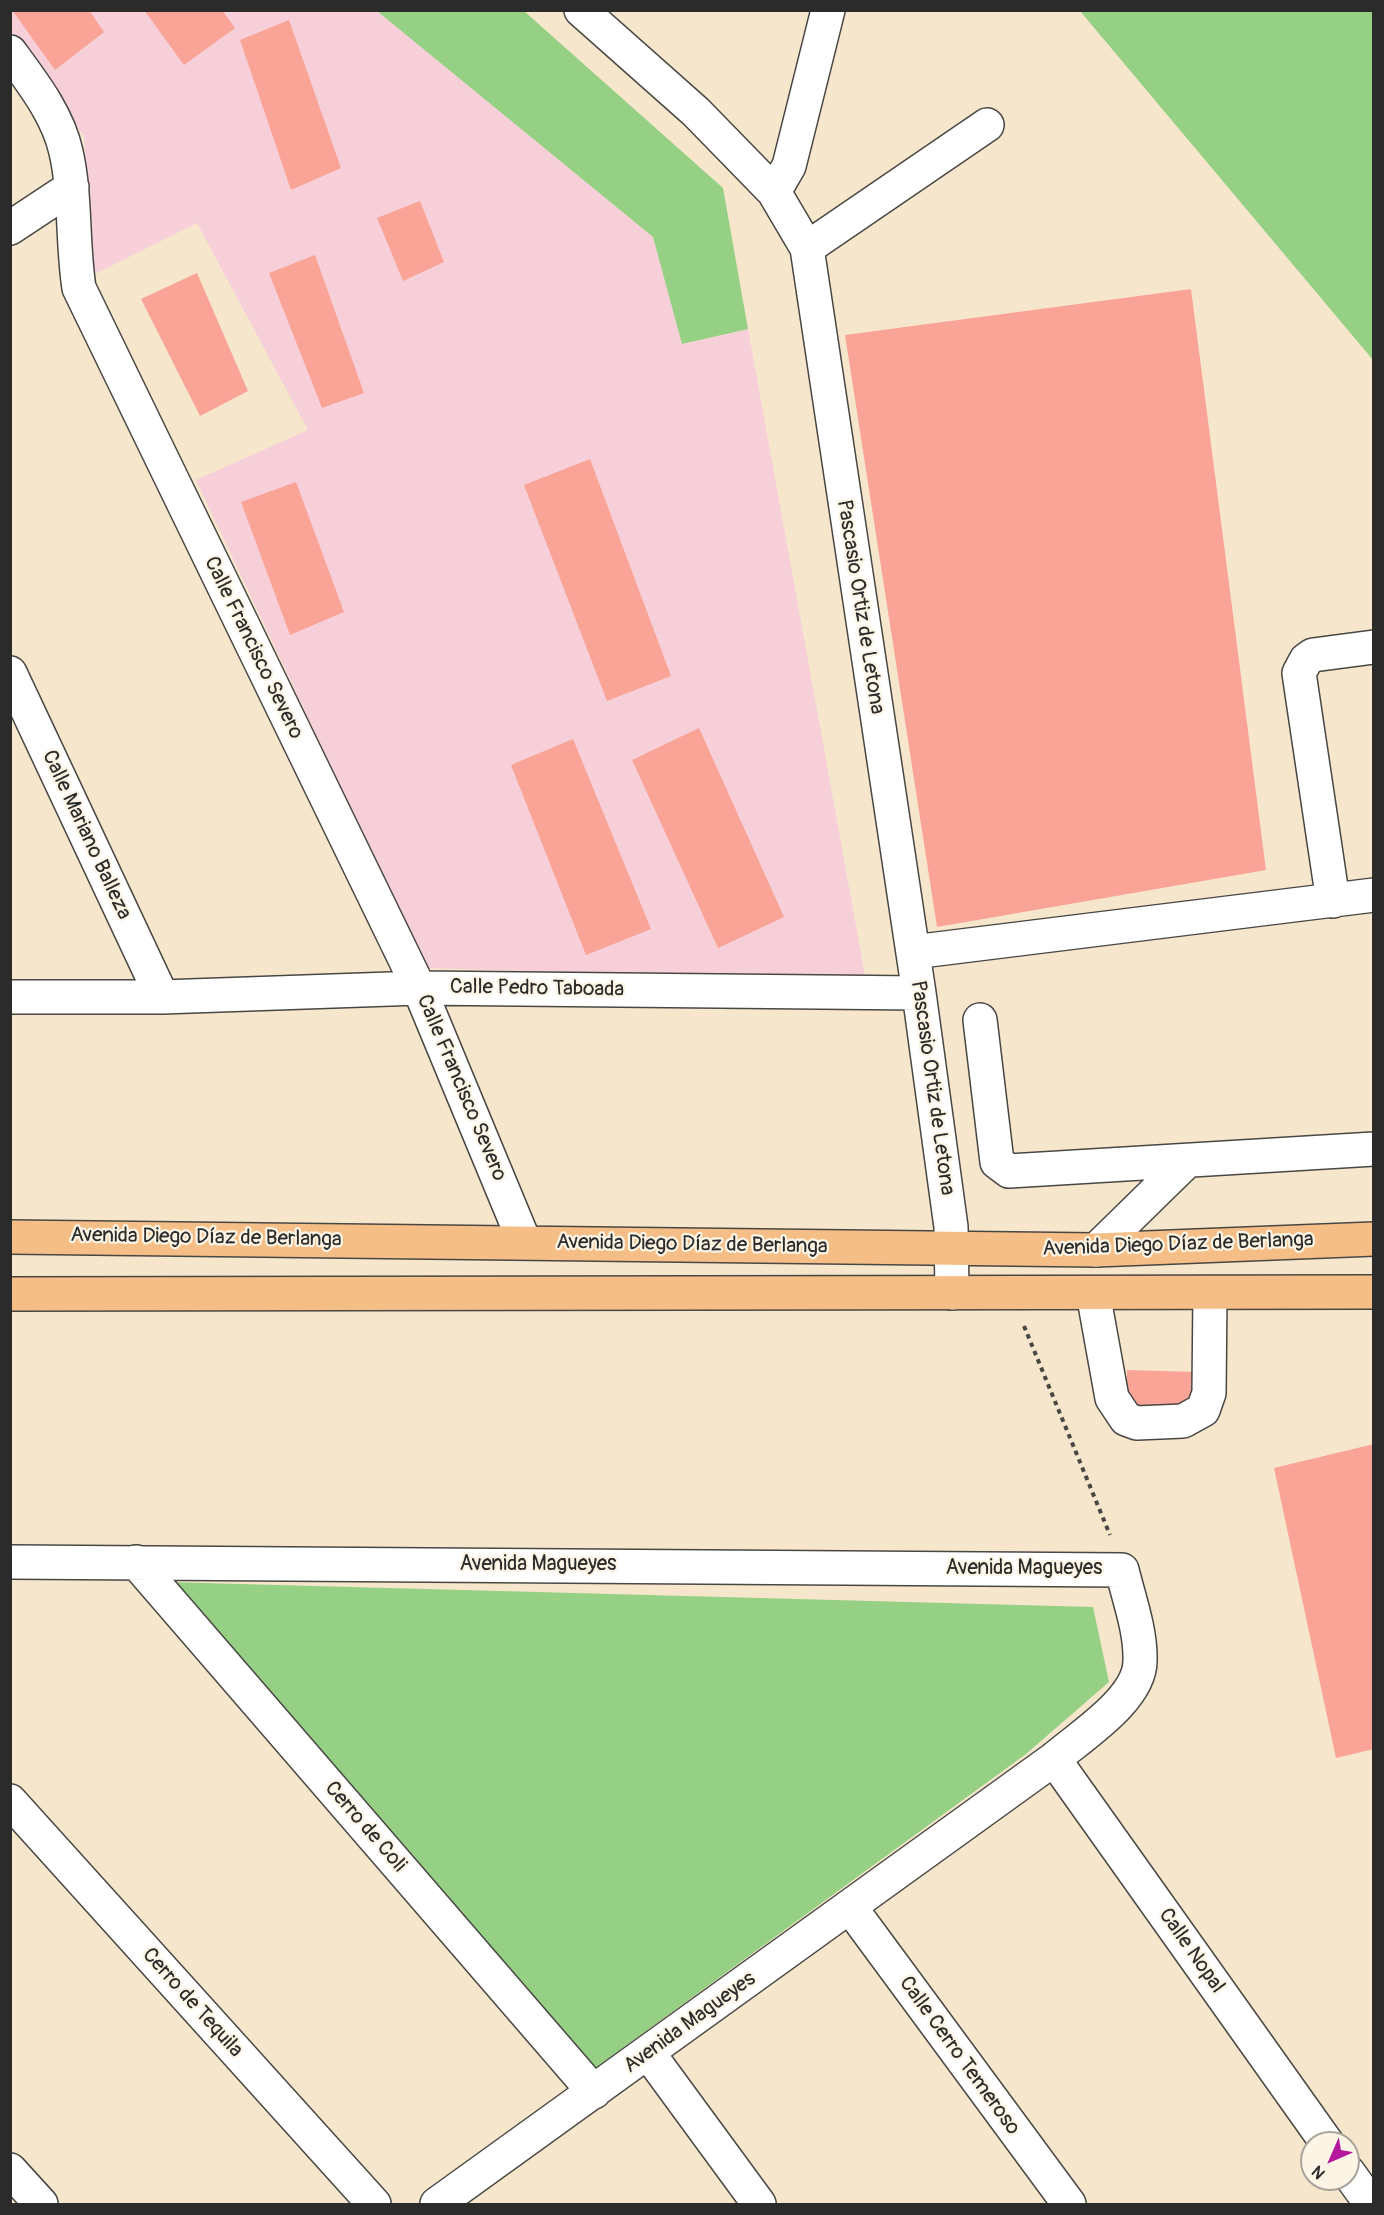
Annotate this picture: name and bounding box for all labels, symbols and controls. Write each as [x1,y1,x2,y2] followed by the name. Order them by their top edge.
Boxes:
[831,498,889,716] street label: Pascasio Ortiz de Letona
[198,553,308,743] street label: Calle Francisco Severo
[36,746,136,924] street label: Calle Mariano Balleza
[450,975,624,1003] street label: Calle Pedro Taboada
[904,979,960,1197] street label: Pascasio Ortiz de Letona
[410,991,512,1185] street label: Calle Francisco Severo
[70,1223,342,1253] street label: Avenida Diego Díaz de Berlanga
[1042,1228,1314,1262] street label: Avenida Diego Díaz de Berlanga
[556,1230,828,1260] street label: Avenida Diego Díaz de Berlanga
[460,1552,616,1578] street label: Avenida Magueyes
[946,1556,1102,1582] street label: Avenida Magueyes
[319,1776,411,1878] street label: Cerro de Coli
[1153,1904,1229,1998] street label: Calle Nopal
[136,1943,248,2063] street label: Cerro de Tequila
[619,1967,761,2079] street label: Avenida Magueyes
[893,1972,1025,2140] street label: Calle Cerro Temeroso
[1300,2131,1360,2191] north arrow
[1308,2161,1330,2183] text: N

